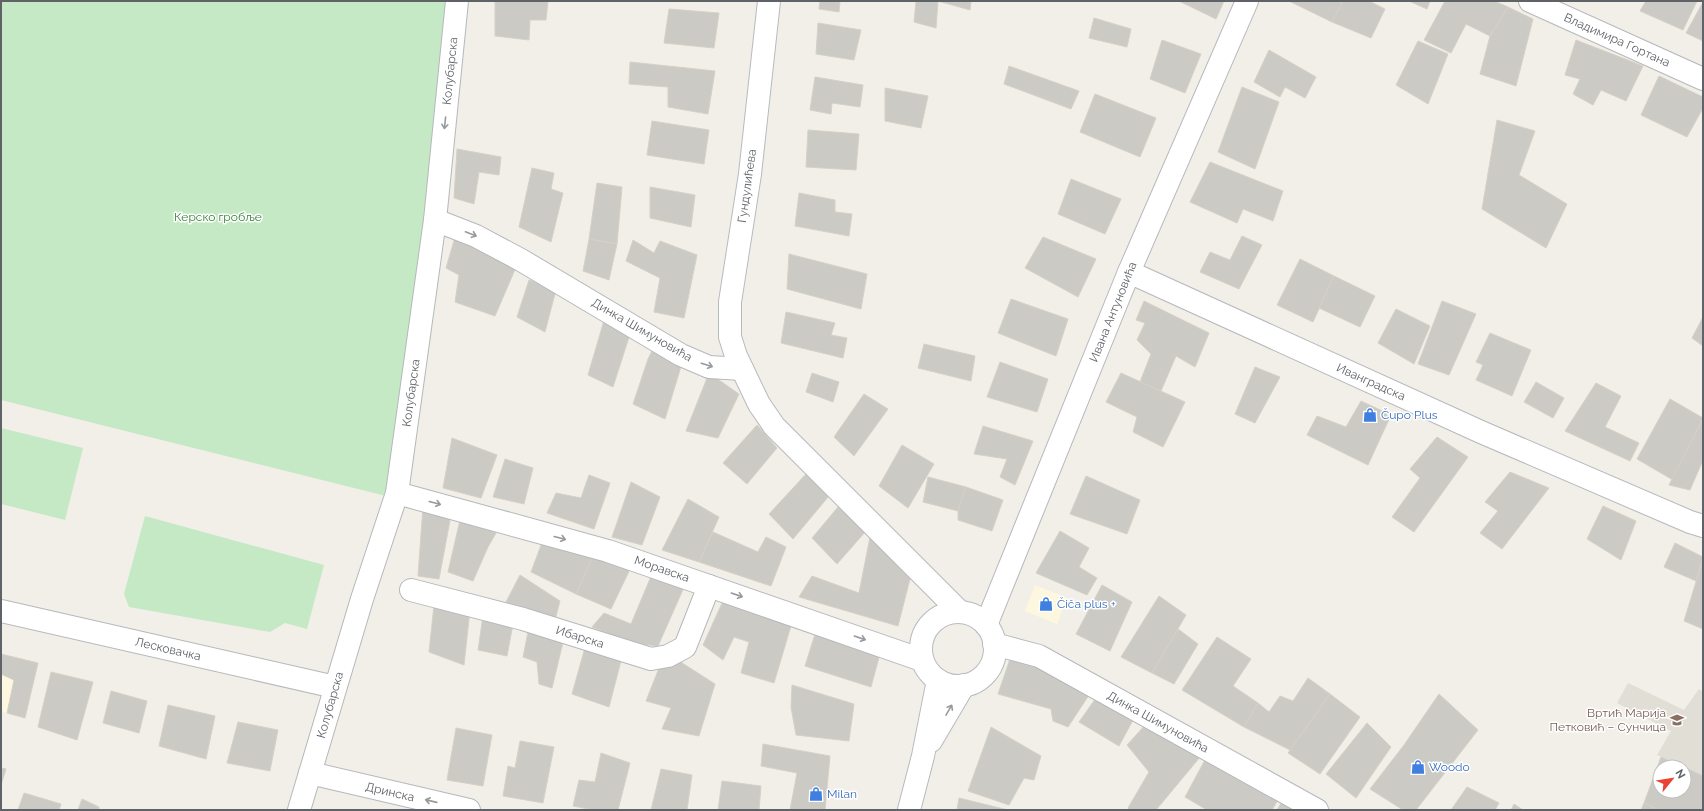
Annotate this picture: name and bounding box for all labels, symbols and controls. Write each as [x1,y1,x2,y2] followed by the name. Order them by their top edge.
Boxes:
[1562,10,1672,70] street label: Владимира Гортана
[439,36,461,106] street label: Колубарска
[441,116,448,129] one-way arrow
[735,148,759,224] street label: Гундулићева
[174,210,262,224] park label: Керско гробље
[465,230,477,238] one-way arrow
[1086,260,1140,364] street label: Ивана Антуновића
[589,296,695,364] street label: Динка Шимуновића
[399,358,423,428] street label: Колубарска
[1334,361,1408,403] street label: Иванградска
[700,362,713,369] one-way arrow
[1362,407,1378,423] shop icon: Čupo Plus
[1381,408,1438,422] place label: Čupo Plus
[428,500,441,507] one-way arrow
[554,534,567,542] one-way arrow
[633,553,691,585] street label: Моравска
[730,592,743,599] one-way arrow
[1038,596,1054,612] shop icon: Čiča plus +
[1057,597,1116,611] place label: Čiča plus +
[554,623,606,651] street label: Ибарска
[853,634,865,642] one-way arrow
[134,635,202,663] street label: Лесковачка
[314,670,346,740] street label: Колубарска
[1105,688,1211,756] street label: Динка Шимуновића
[946,704,954,716] one-way arrow
[1550,706,1666,734] place label: Вртић Марија Петковић – Сунчица
[1669,712,1685,728] school or university icon: Вртић Марија Петковић – Сунчица
[1410,759,1426,775] shop icon: Woodo
[1652,759,1692,799] north arrow
[1429,760,1470,774] place label: Woodo
[1672,767,1688,781] text: N
[364,780,416,804] street label: Дринска
[808,786,824,802] shop icon: Milan
[827,787,857,801] place label: Milan
[425,797,438,805] one-way arrow

